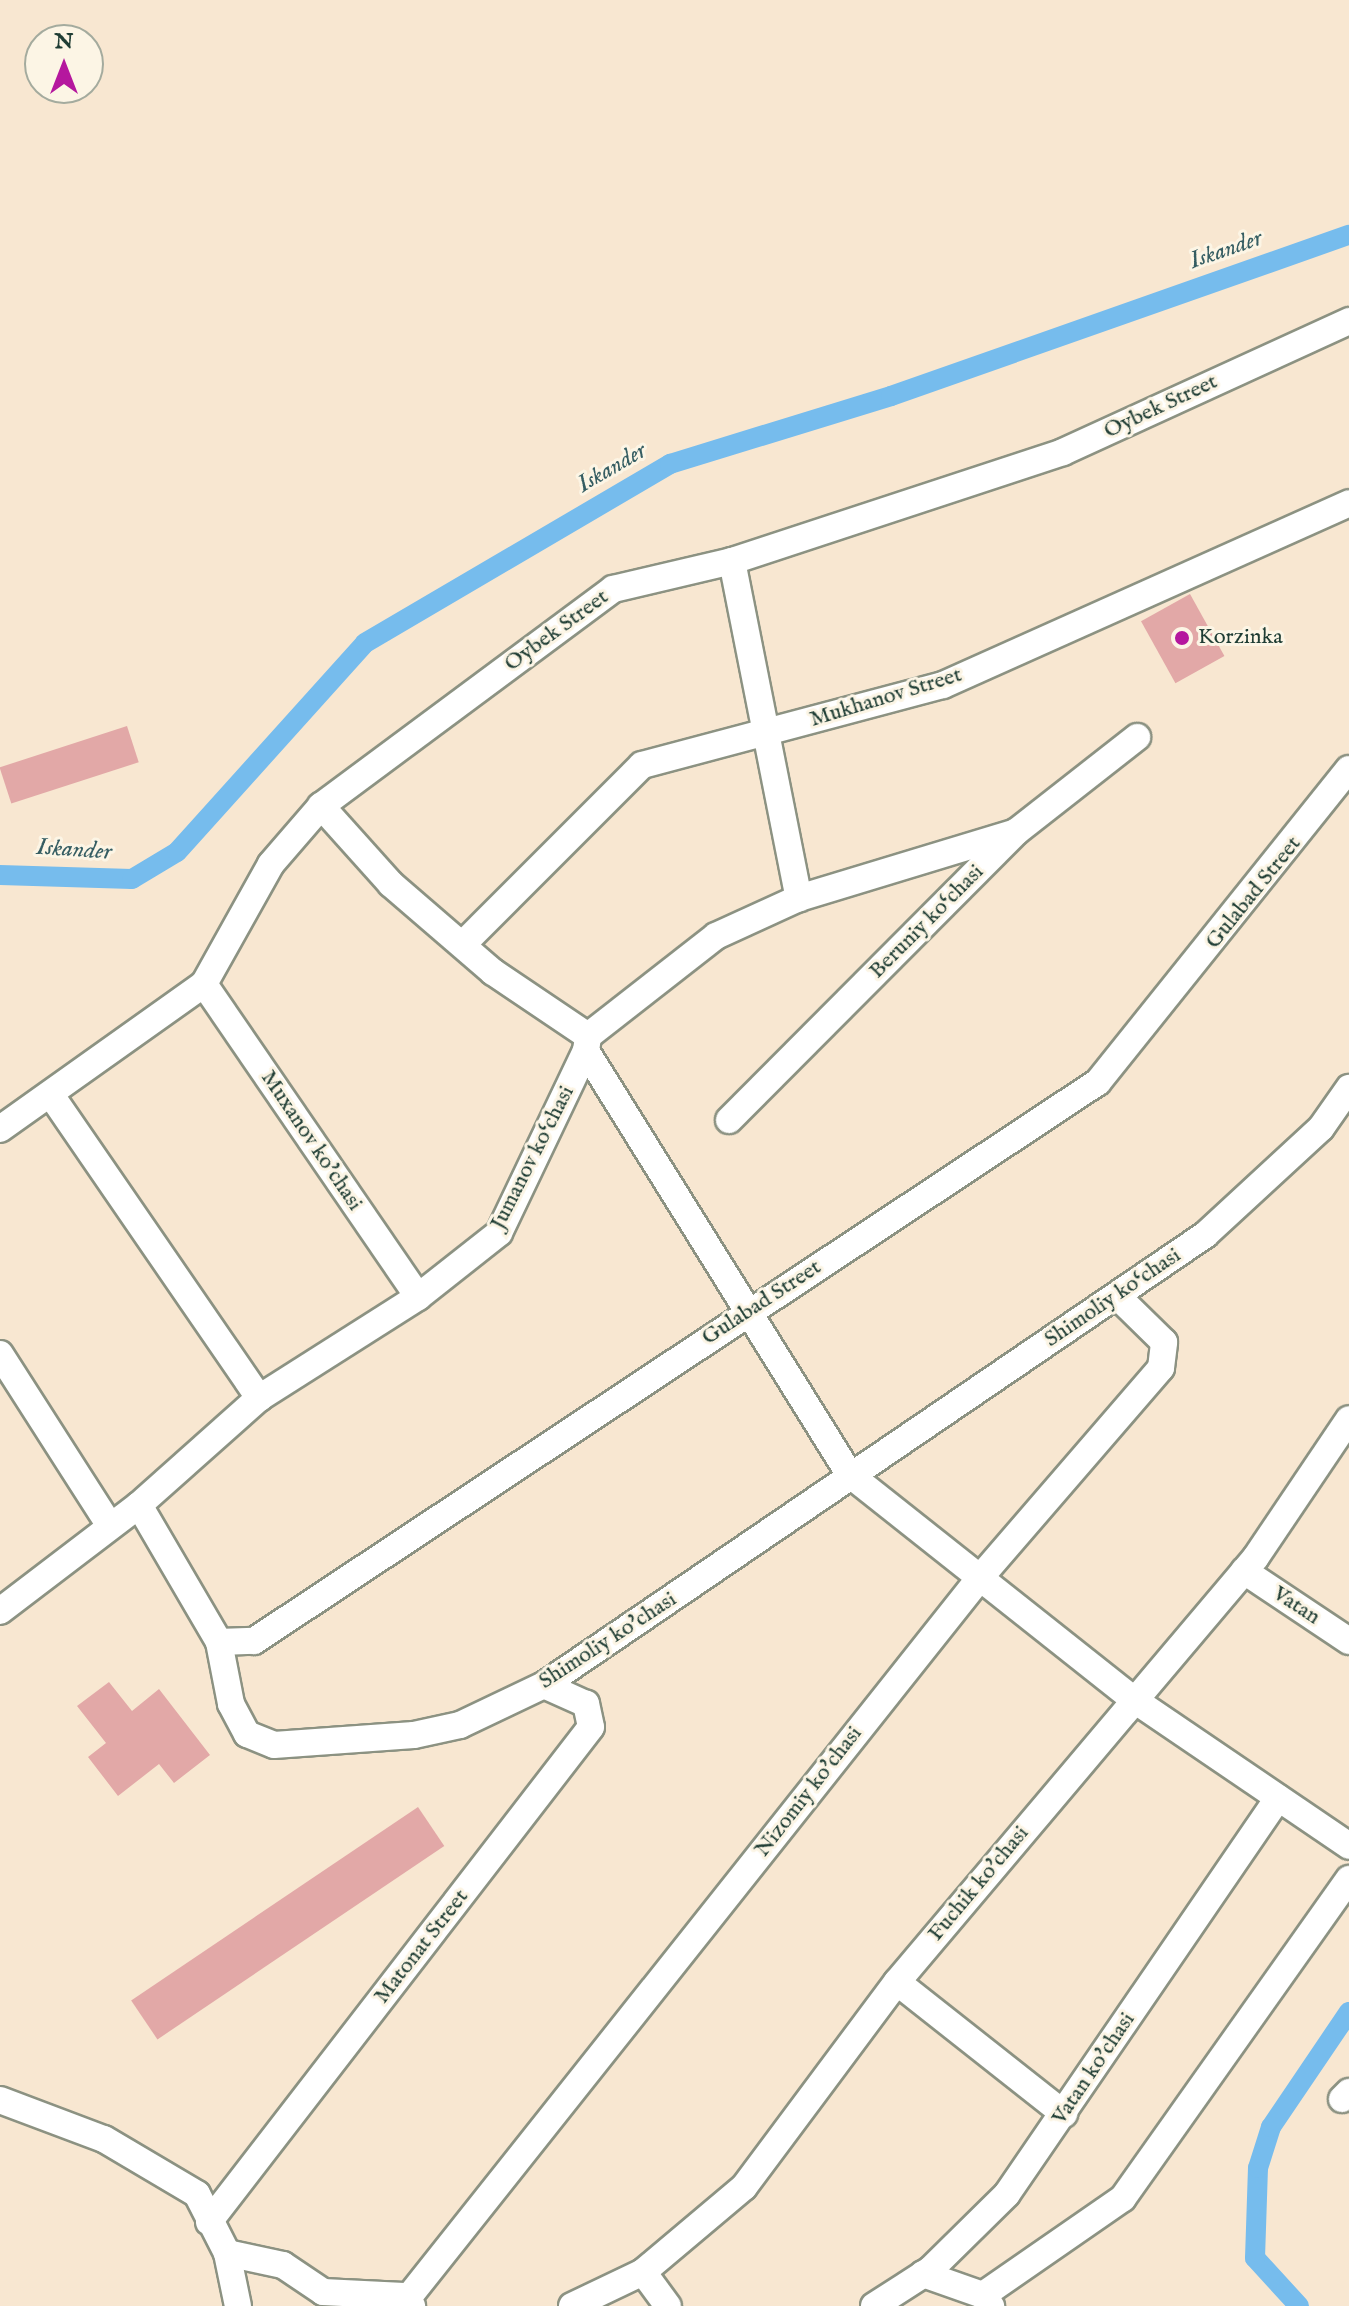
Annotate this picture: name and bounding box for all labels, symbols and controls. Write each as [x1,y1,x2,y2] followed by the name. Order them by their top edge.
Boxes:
[24,24,104,104] north arrow
[54,28,74,56] text: N
[1186,224,1266,276] water label: Iskander
[1100,369,1222,445] street label: Oybek Street
[572,437,652,499] water label: Iskander
[500,584,614,678] street label: Oybek Street
[1198,625,1283,651] place label: Korzinka
[1173,629,1191,647] marker: Korzinka
[807,662,965,734] street label: Mukhanov Street
[1201,832,1307,954] street label: Gulabad Street
[36,833,112,867] water label: Iskander
[864,859,990,985] street label: Beruniy ko‘chasi
[254,1066,368,1216] street label: Muxanov ko'chasi
[485,1082,581,1234] street label: Jumanov ko‘chasi
[1040,1243,1186,1353] street label: Shimoliy ko‘chasi
[697,1255,827,1351] street label: Gulabad Street
[1267,1581,1325,1631] street label: Vatan
[534,1587,682,1695] street label: Shimoliy ko'chasi
[750,1721,868,1863] street label: Nizomiy ko'chasi
[923,1821,1035,1947] street label: Fuchik ko'chasi
[369,1885,475,2009] street label: Matonat Street
[1047,2008,1141,2130] street label: Vatan ko'chasi

